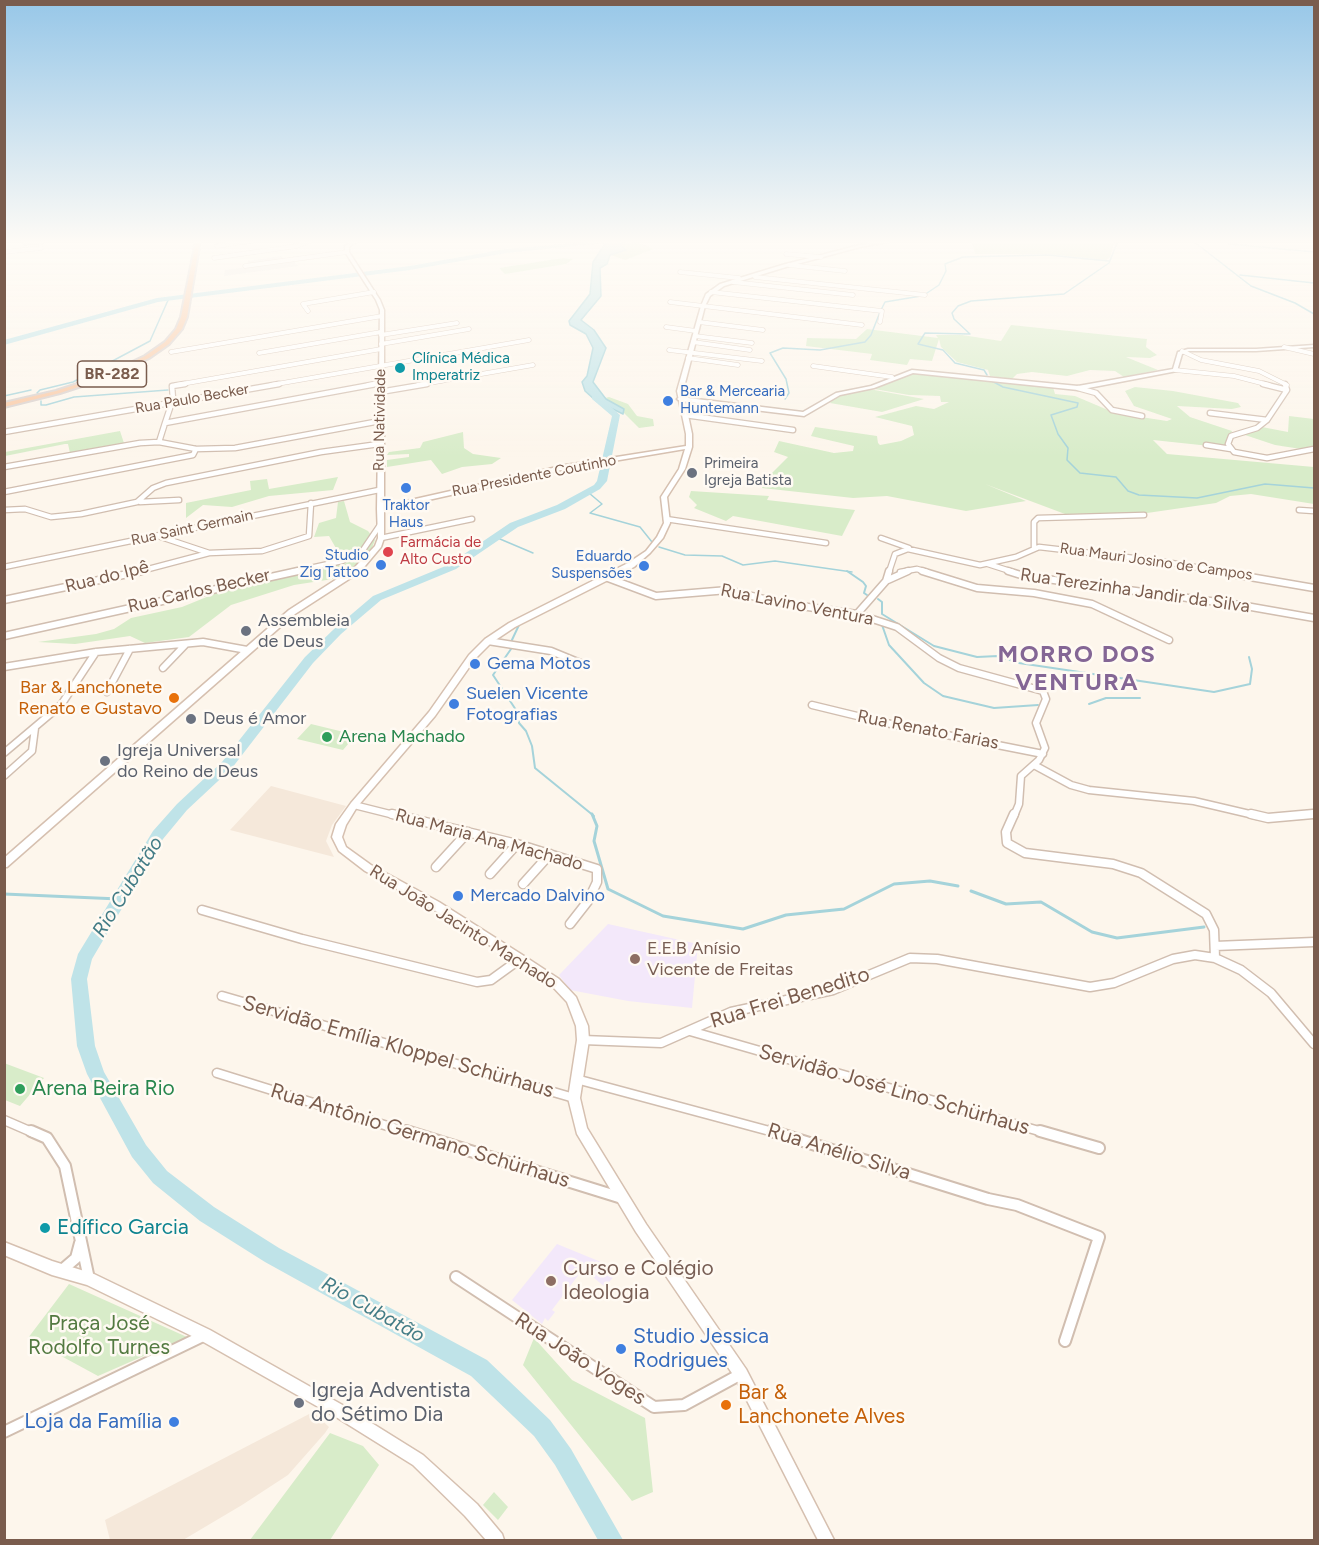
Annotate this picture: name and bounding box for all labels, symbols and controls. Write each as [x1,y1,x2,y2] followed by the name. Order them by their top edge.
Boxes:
[412,350,510,385] place label: Clínica Médica Imperatriz
[78,361,146,387] road number: BR-282
[393,361,407,375] marker: Clínica Médica Imperatriz
[370,369,390,471] street label: Rua Natividade
[134,380,250,418] street label: Rua Paulo Becker
[680,383,785,418] place label: Bar & Mercearia Huntemann
[661,394,675,408] marker: Bar & Mercearia Huntemann
[450,451,618,501] street label: Rua Presidente Coutinho
[704,455,792,490] place label: Primeira Igreja Batista
[685,466,699,480] marker: Primeira Igreja Batista
[399,481,413,495] marker: Traktor Haus
[383,497,429,532] place label: Traktor Haus
[129,506,255,550] street label: Rua Saint Germain
[400,534,481,569] place label: Farmácia de Alto Custo
[1059,540,1253,584] street label: Rua Mauri Josino de Campos
[381,545,395,559] marker: Farmácia de Alto Custo
[300,547,369,582] place label: Studio Zig Tattoo
[551,548,632,583] place label: Eduardo Suspensões
[63,556,151,598] street label: Rua do Ipê
[374,558,388,572] marker: Studio Zig Tattoo
[637,559,651,573] marker: Eduardo Suspensões
[126,564,272,618] street label: Rua Carlos Becker
[1019,564,1251,618] street label: Rua Terezinha Jandir da Silva
[719,580,875,630] street label: Rua Lavino Ventura
[258,610,350,652] place label: Assembleia de Deus
[239,624,253,638] marker: Assembleia de Deus
[998,641,1156,697] district label: MORRO DOS VENTURA
[487,653,591,675] place label: Gema Motos
[468,657,482,671] marker: Gema Motos
[18,677,162,720] place label: Bar & Lanchonete Renato e Gustavo
[466,683,588,726] place label: Suelen Vicente Fotografias
[167,691,181,705] marker: Bar & Lanchonete Renato e Gustavo
[447,697,461,711] marker: Suelen Vicente Fotografias
[855,706,1001,754] street label: Rua Renato Farias
[203,708,306,730] place label: Deus é Amor
[184,712,198,726] marker: Deus é Amor
[339,726,465,748] place label: Arena Machado
[320,730,334,744] marker: Arena Machado
[117,740,258,783] place label: Igreja Universal do Reino de Deus
[98,754,112,768] marker: Igreja Universal do Reino de Deus
[393,805,585,875] street label: Rua Maria Ana Machado
[88,832,168,942] water label: Rio Cubatão
[365,860,561,994] street label: Rua João Jacinto Machado
[470,885,605,907] place label: Mercado Dalvino
[451,889,465,903] marker: Mercado Dalvino
[647,938,793,980] place label: E.E.B Anísio Vicente de Freitas
[628,952,642,966] marker: E.E.B Anísio Vicente de Freitas
[707,962,873,1034] street label: Rua Frei Benedito
[239,990,557,1104] street label: Servidão Emília Kloppel Schürhaus
[756,1039,1032,1141] street label: Servidão José Lino Schürhaus
[32,1076,175,1102] place label: Arena Beira Rio
[267,1078,573,1194] street label: Rua Antônio Germano Schürhaus
[13,1082,27,1096] marker: Arena Beira Rio
[764,1118,914,1186] street label: Rua Anélio Silva
[57,1215,189,1241] place label: Edífico Garcia
[38,1221,52,1235] marker: Edífico Garcia
[563,1256,714,1306] place label: Curso e Colégio Ideologia
[317,1272,429,1348] water label: Rio Cubatão
[544,1274,558,1288] marker: Curso e Colégio Ideologia
[510,1307,650,1411] street label: Rua João Voges
[28,1311,170,1361] park label: Praça José Rodolfo Turnes
[633,1324,769,1374] place label: Studio Jessica Rodrigues
[614,1342,628,1356] marker: Studio Jessica Rodrigues
[311,1378,471,1428] place label: Igreja Adventista do Sétimo Dia
[738,1380,905,1430] place label: Bar & Lanchonete Alves
[292,1396,306,1410] marker: Igreja Adventista do Sétimo Dia
[719,1398,733,1412] marker: Bar & Lanchonete Alves
[24,1409,162,1435] place label: Loja da Família
[167,1415,181,1429] marker: Loja da Família

